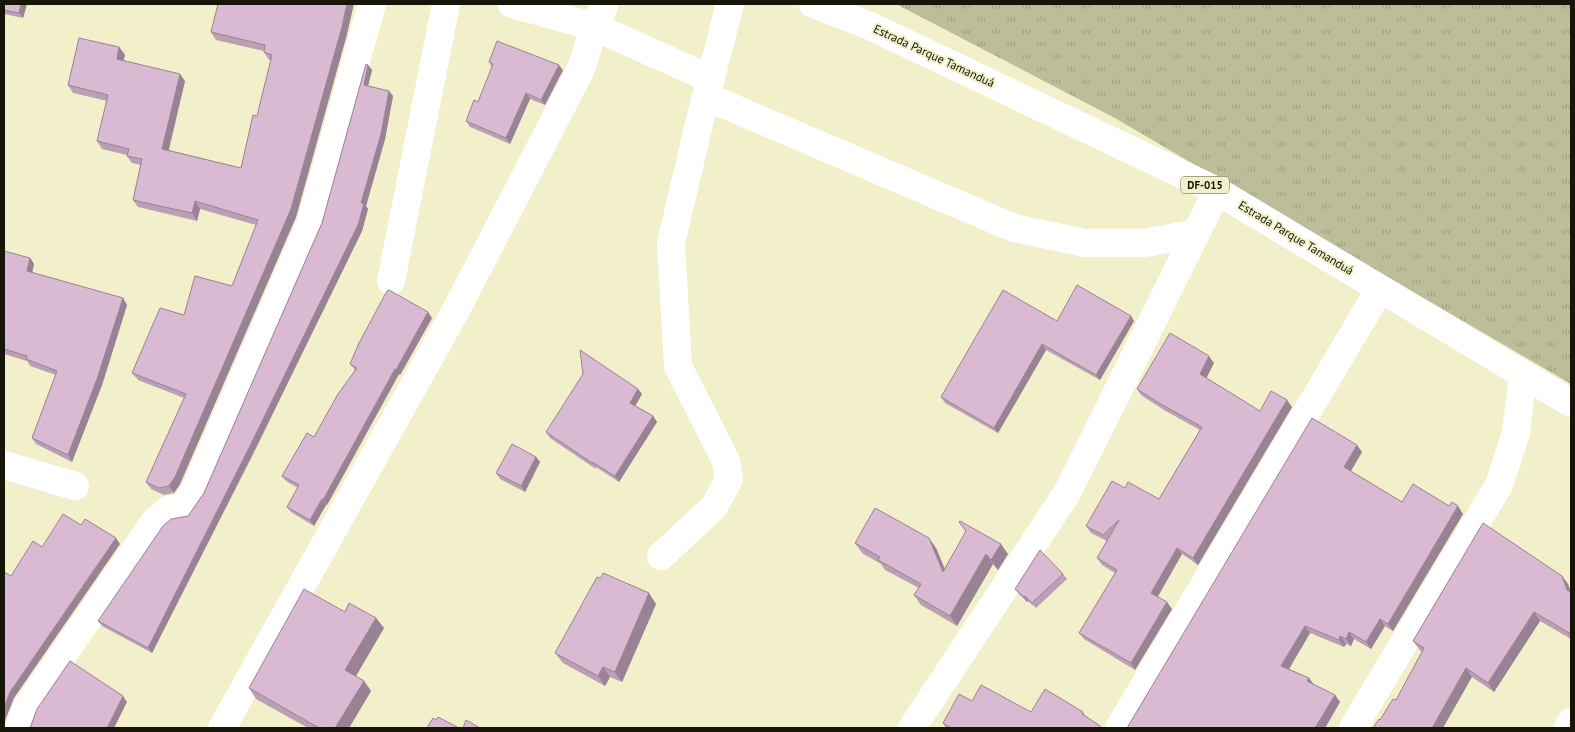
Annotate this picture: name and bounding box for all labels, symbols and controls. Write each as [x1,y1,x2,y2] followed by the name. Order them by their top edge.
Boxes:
[871,21,997,90] street label: Estrada Parque Tamanduá
[1181,176,1229,194] road number: DF-015
[1236,197,1357,278] street label: Estrada Parque Tamanduá

